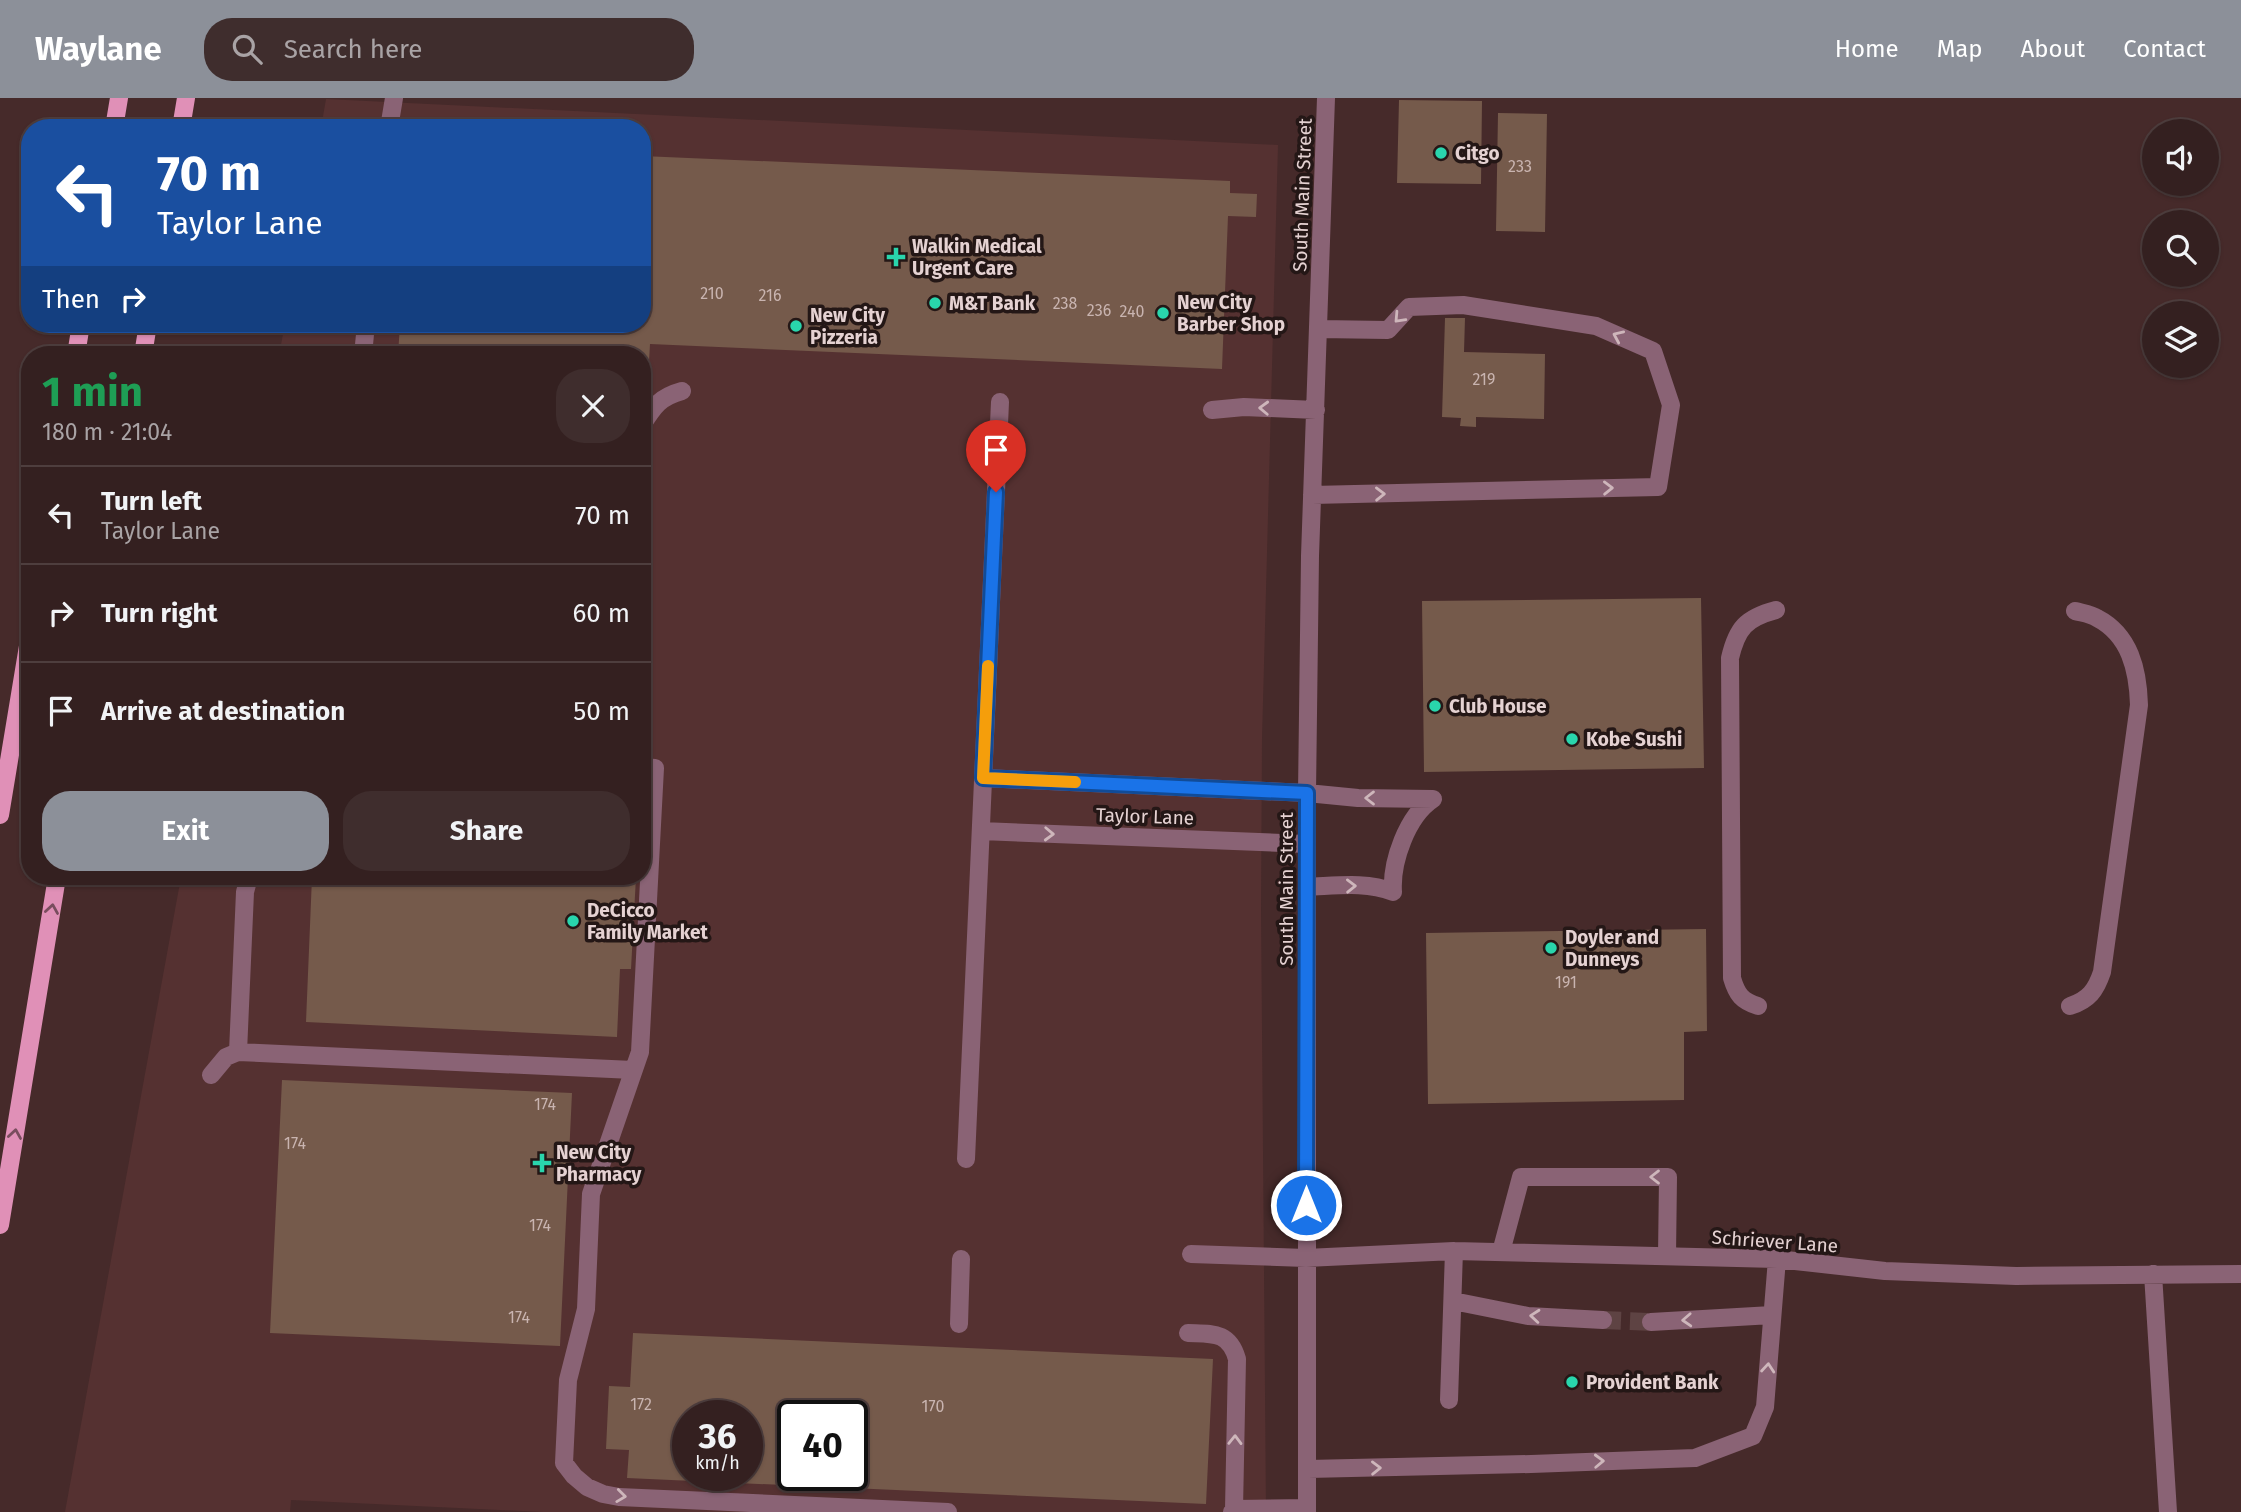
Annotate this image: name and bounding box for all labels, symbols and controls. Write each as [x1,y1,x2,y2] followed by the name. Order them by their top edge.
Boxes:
[204,18,694,81] search box
[35,29,162,69] text: Waylane
[228,30,266,68] icon: search
[284,34,423,65] text: Search here
[1835,35,1899,63] text: Home
[1937,35,1983,63] text: Map
[2021,35,2085,63] text: About
[2123,35,2206,63] text: Contact
[1288,118,1317,272] street label: South Main Street
[2142,119,2219,378] map controls
[2142,119,2219,196] button: sound
[1455,142,1499,165] place label: Citgo
[157,144,261,203] text: 70 m
[1433,145,1449,161] marker: Citgo
[42,147,133,238] icon: left
[1508,157,1532,176] house number: 233
[157,204,323,242] text: Taylor Lane
[2142,210,2219,287] button: search
[912,235,1042,280] place label: Walkin Medical Urgent Care
[886,247,906,267] marker: Walkin Medical Urgent Care
[114,280,152,318] icon: right
[42,284,100,315] text: Then
[700,284,724,303] house number: 210
[759,286,781,305] house number: 216
[1177,291,1285,336] place label: New City Barber Shop
[949,292,1036,315] place label: M&T Bank
[1053,294,1078,313] house number: 238
[927,295,943,311] marker: M&T Bank
[1087,301,1111,320] house number: 236
[2142,301,2219,378] button: layers
[1120,302,1145,321] house number: 240
[810,304,885,349] place label: New City Pizzeria
[1155,305,1171,321] marker: New City Barber Shop
[1395,310,1408,323] one-way arrow
[788,318,804,334] marker: New City Pizzeria
[1613,330,1626,344] one-way arrow
[42,367,143,417] text: 1 min
[556,369,630,443] button: close
[1473,370,1495,389] house number: 219
[1258,401,1269,416] one-way arrow
[42,418,172,446] text: 180 m · 21:04
[966,420,1026,492] pin
[977,431,1015,469] icon: arrive
[1603,481,1614,496] one-way arrow
[101,486,202,517] text: Turn left
[1375,486,1386,501] one-way arrow
[42,496,80,534] icon: left
[575,500,630,531] text: 70 m
[101,517,220,545] text: Taylor Lane
[42,594,80,632] icon: right
[101,598,218,629] text: Turn right
[572,598,630,629] text: 60 m
[42,692,80,730] icon: arrive
[1449,695,1546,718] place label: Club House
[101,696,345,727] text: Arrive at destination
[573,696,630,727] text: 50 m
[1427,698,1443,714] marker: Club House
[1586,728,1682,751] place label: Kobe Sushi
[1564,731,1580,747] marker: Kobe Sushi
[1364,790,1375,806] one-way arrow
[42,791,329,871] button: Exit
[343,791,630,871] button: Share
[1095,803,1195,830] street label: Taylor Lane
[1275,812,1298,966] street label: South Main Street
[1044,826,1055,841] one-way arrow
[1346,878,1356,894] one-way arrow
[587,899,708,944] place label: DeCicco Family Market
[44,903,59,915] one-way arrow
[565,913,581,929] marker: DeCicco Family Market
[1565,926,1659,971] place label: Doyler and Dunneys
[1543,940,1559,956] marker: Doyler and Dunneys
[1555,973,1577,992] house number: 191
[534,1095,556,1114] house number: 174
[7,1128,22,1140] one-way arrow
[284,1134,306,1153] house number: 174
[556,1141,642,1186] place label: New City Pharmacy
[534,1155,550,1171] marker: New City Pharmacy
[1269,1168,1343,1242] position arrow
[1649,1169,1659,1185] one-way arrow
[529,1216,551,1235] house number: 174
[1711,1226,1839,1257] street label: Schriever Lane
[508,1308,530,1327] house number: 174
[1529,1309,1540,1324] one-way arrow
[1682,1312,1693,1327] one-way arrow
[1760,1363,1775,1374] one-way arrow
[1586,1371,1719,1394] place label: Provident Bank
[1564,1374,1580,1390] marker: Provident Bank
[630,1395,652,1414] house number: 172
[922,1397,944,1416] house number: 170
[777,1400,868,1491] speed limit sign: 40
[699,1415,736,1457] text: 36
[1227,1435,1243,1445] one-way arrow
[695,1452,740,1474] text: km/h
[1594,1454,1605,1469] one-way arrow
[1371,1460,1382,1475] one-way arrow
[615,1489,626,1504] one-way arrow

